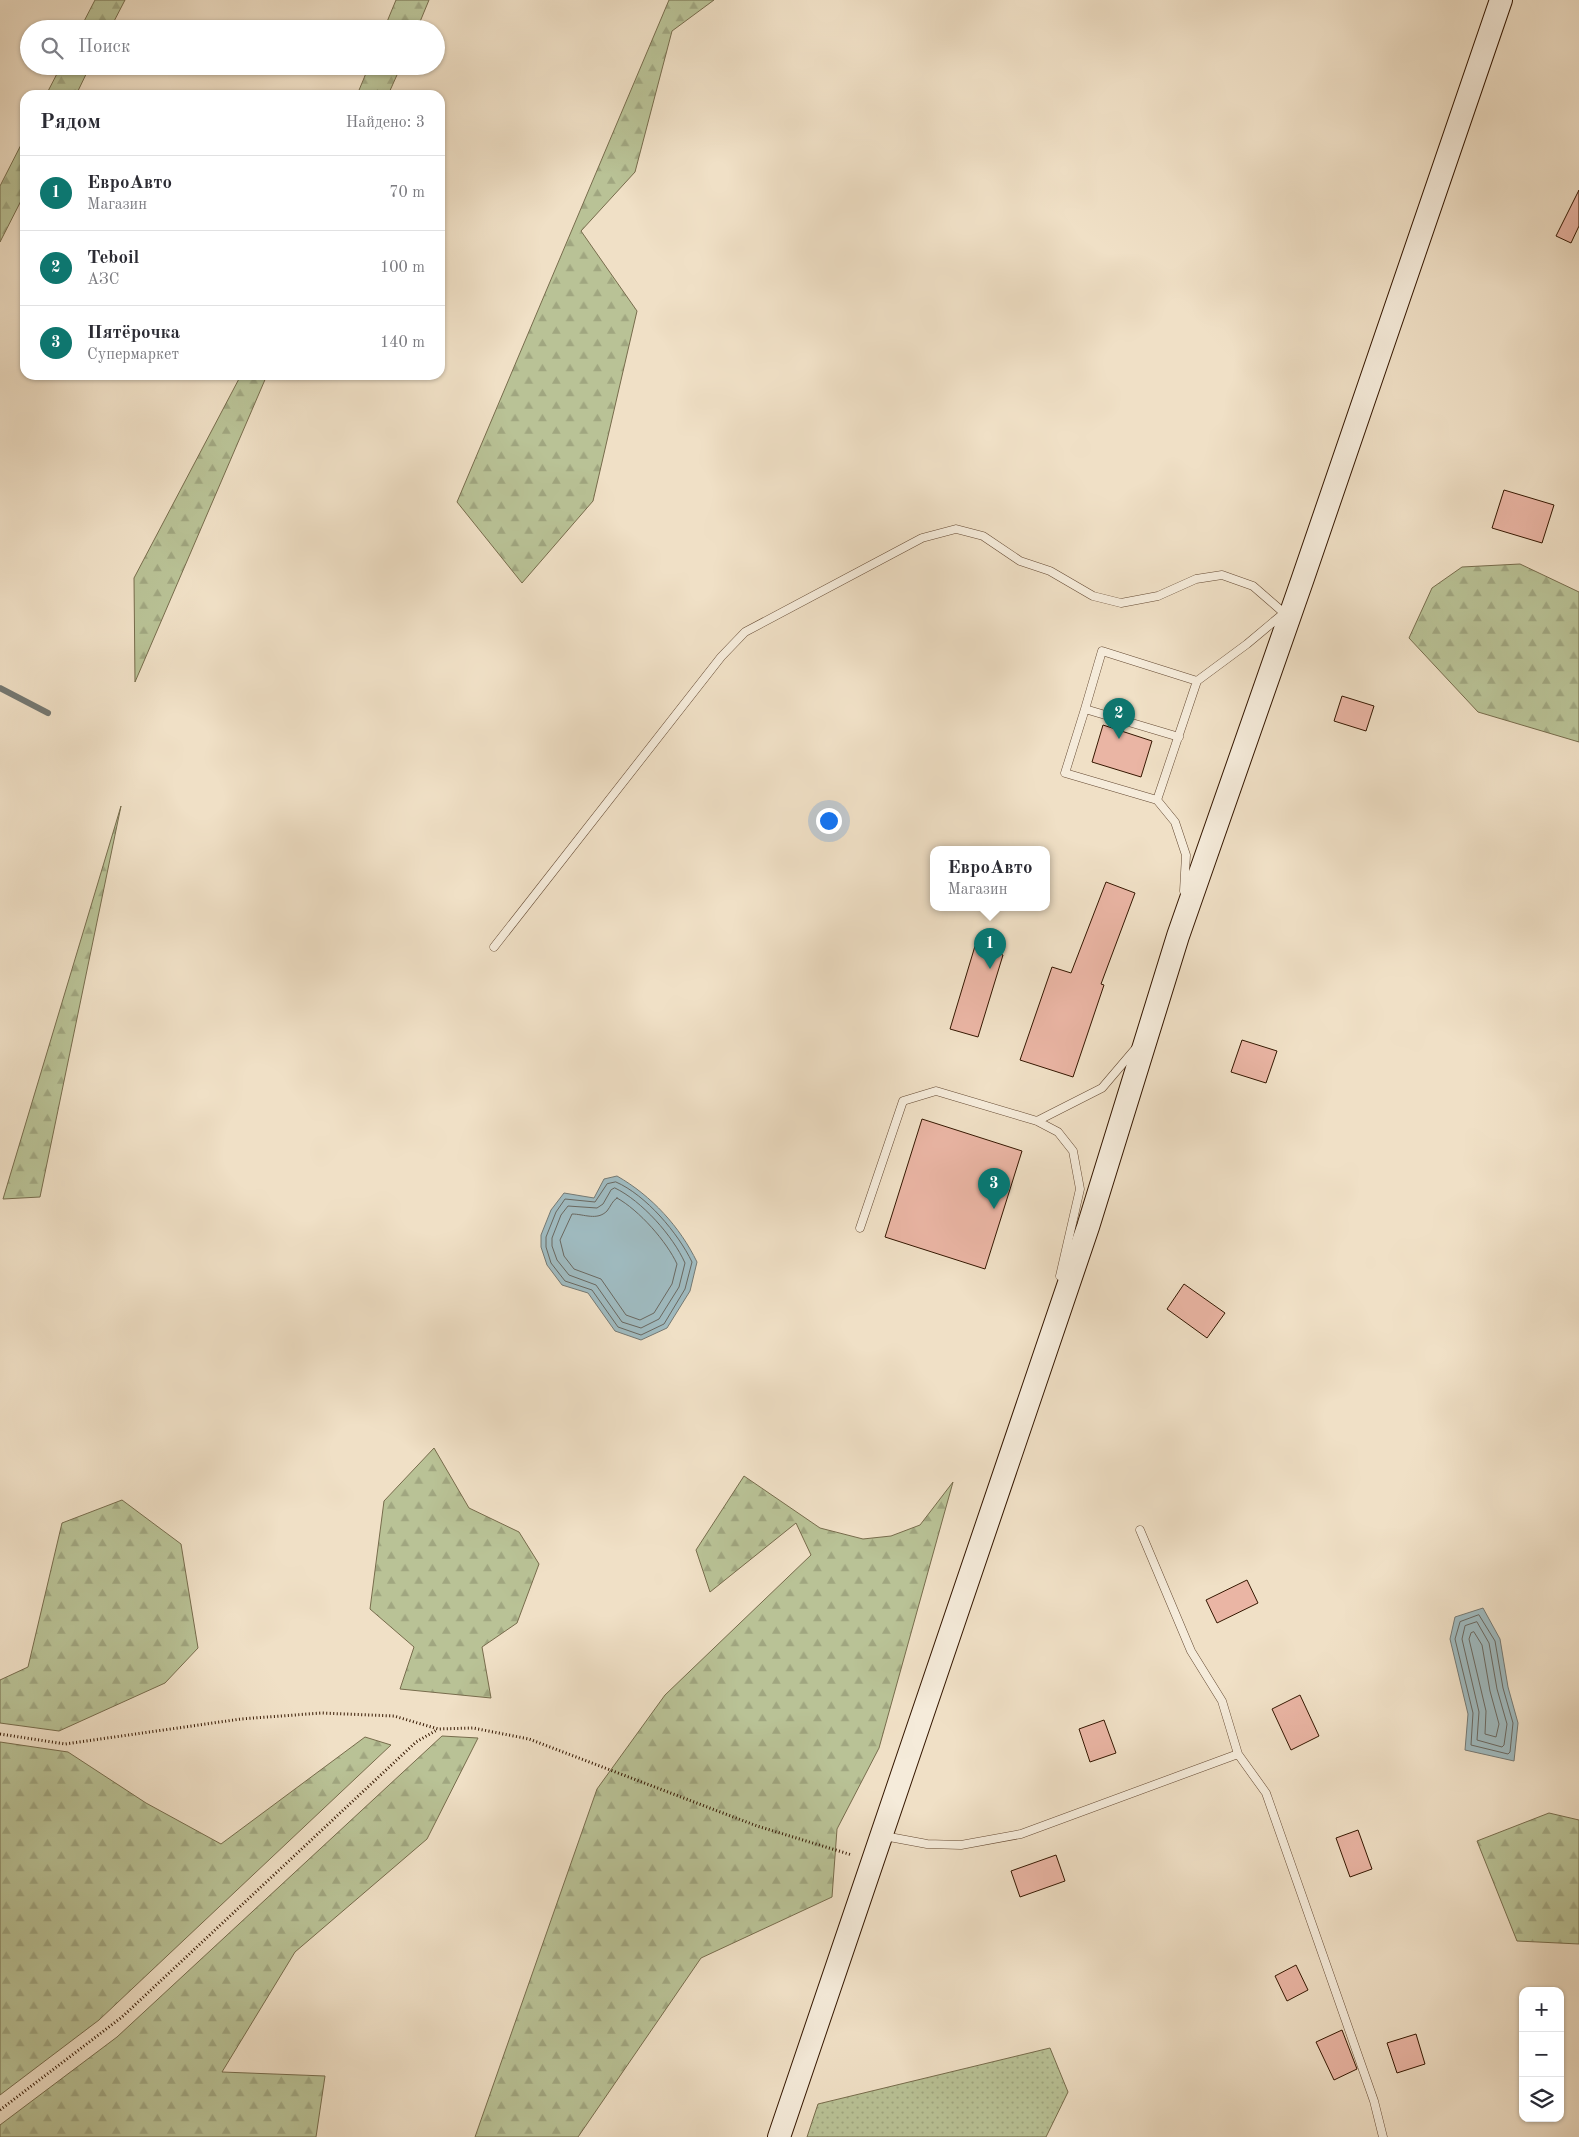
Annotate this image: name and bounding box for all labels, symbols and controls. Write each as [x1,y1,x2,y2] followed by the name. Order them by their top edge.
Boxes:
[20,20,445,75] search box
[38,34,66,62] icon: search
[78,38,130,57] text: Поиск
[40,112,101,133] text: Рядом
[346,115,425,131] text: Найдено: 3
[87,174,172,193] text: ЕвроАвто
[51,185,61,201] text: 1
[389,185,425,201] text: 70 m
[87,197,147,213] text: Магазин
[87,249,139,268] text: Teboil
[51,260,61,276] text: 2
[380,260,425,276] text: 100 m
[87,272,119,288] text: АЗС
[87,324,180,343] text: Пятёрочка
[51,335,61,351] text: 3
[380,335,425,351] text: 140 m
[87,347,179,363] text: Супермаркет
[1103,698,1135,739] pin: 2
[816,808,842,834] your location
[930,846,1050,911] popup
[947,859,1033,878] text: ЕвроАвто
[947,882,1007,898] text: Магазин
[974,928,1006,969] pin: 1
[978,1168,1010,1209] pin: 3
[1519,1987,1564,2122] map controls
[1519,1987,1564,2032] button: +
[1519,2032,1564,2077] button: −
[1519,2077,1564,2122] button: layers

